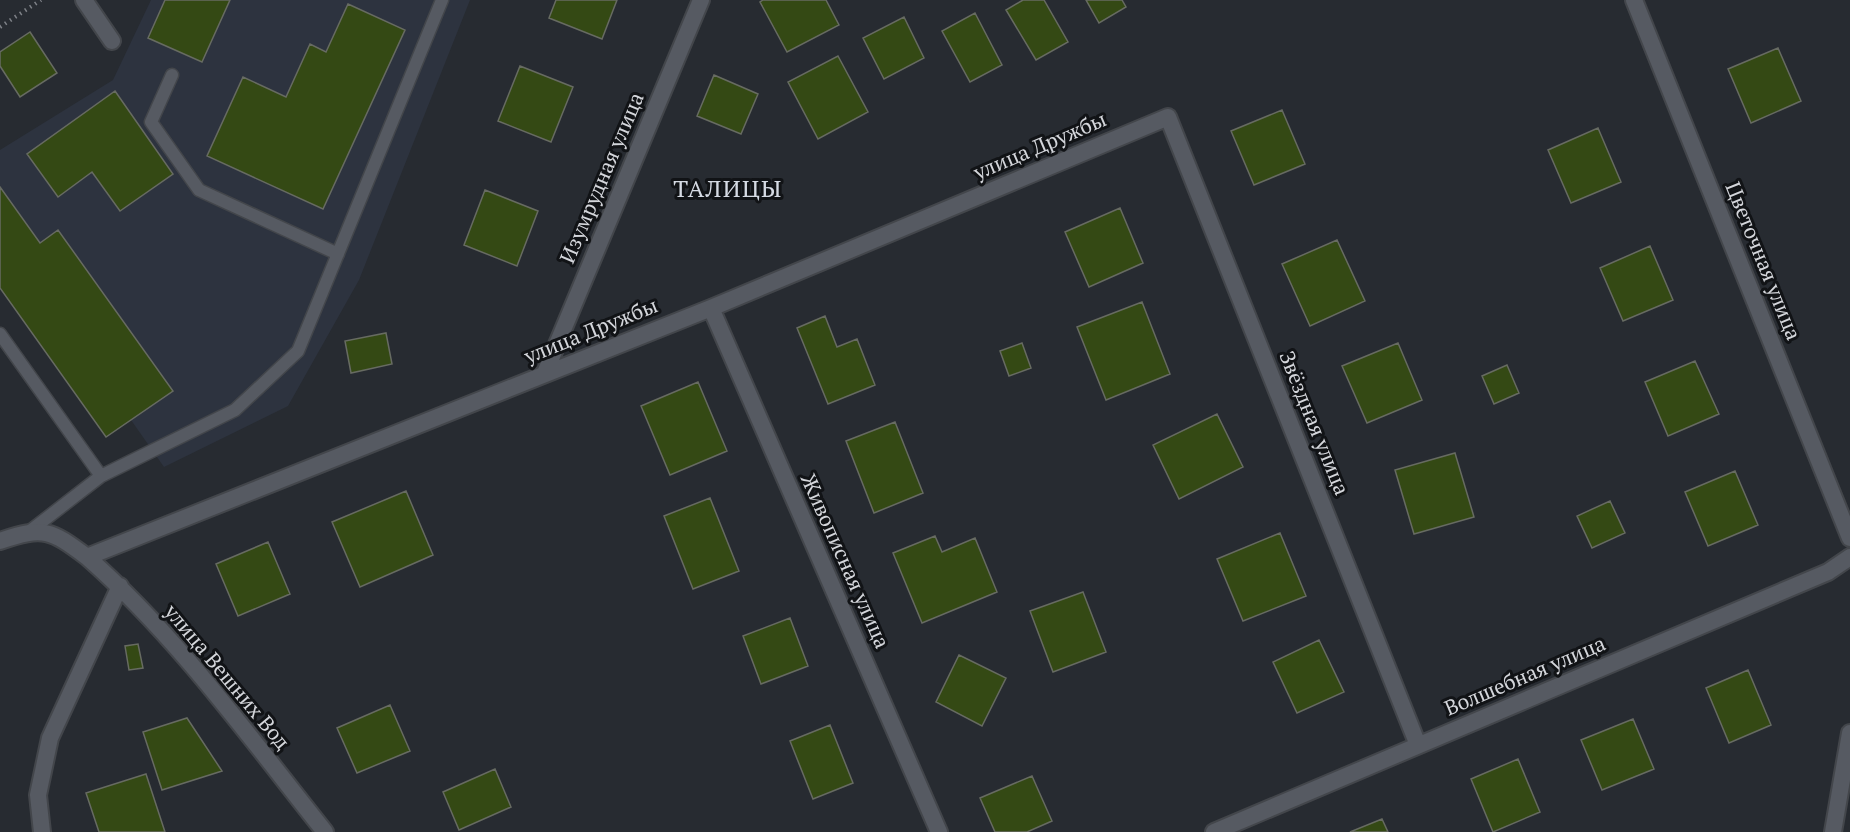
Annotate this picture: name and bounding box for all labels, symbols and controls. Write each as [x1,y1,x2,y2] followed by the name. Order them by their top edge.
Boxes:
[552,88,650,267] street label: Изумрудная улица
[968,104,1110,186] street label: улица Дружбы
[673,172,783,204] district label: ТАЛИЦЫ
[1719,178,1809,344] street label: Цветочная улица
[519,291,662,370] street label: улица Дружбы
[1273,347,1357,499] street label: Звёздная улица
[795,469,897,653] street label: Живописная улица
[158,597,297,755] street label: улица Вешних Вод
[1440,628,1610,722] street label: Волшебная улица

